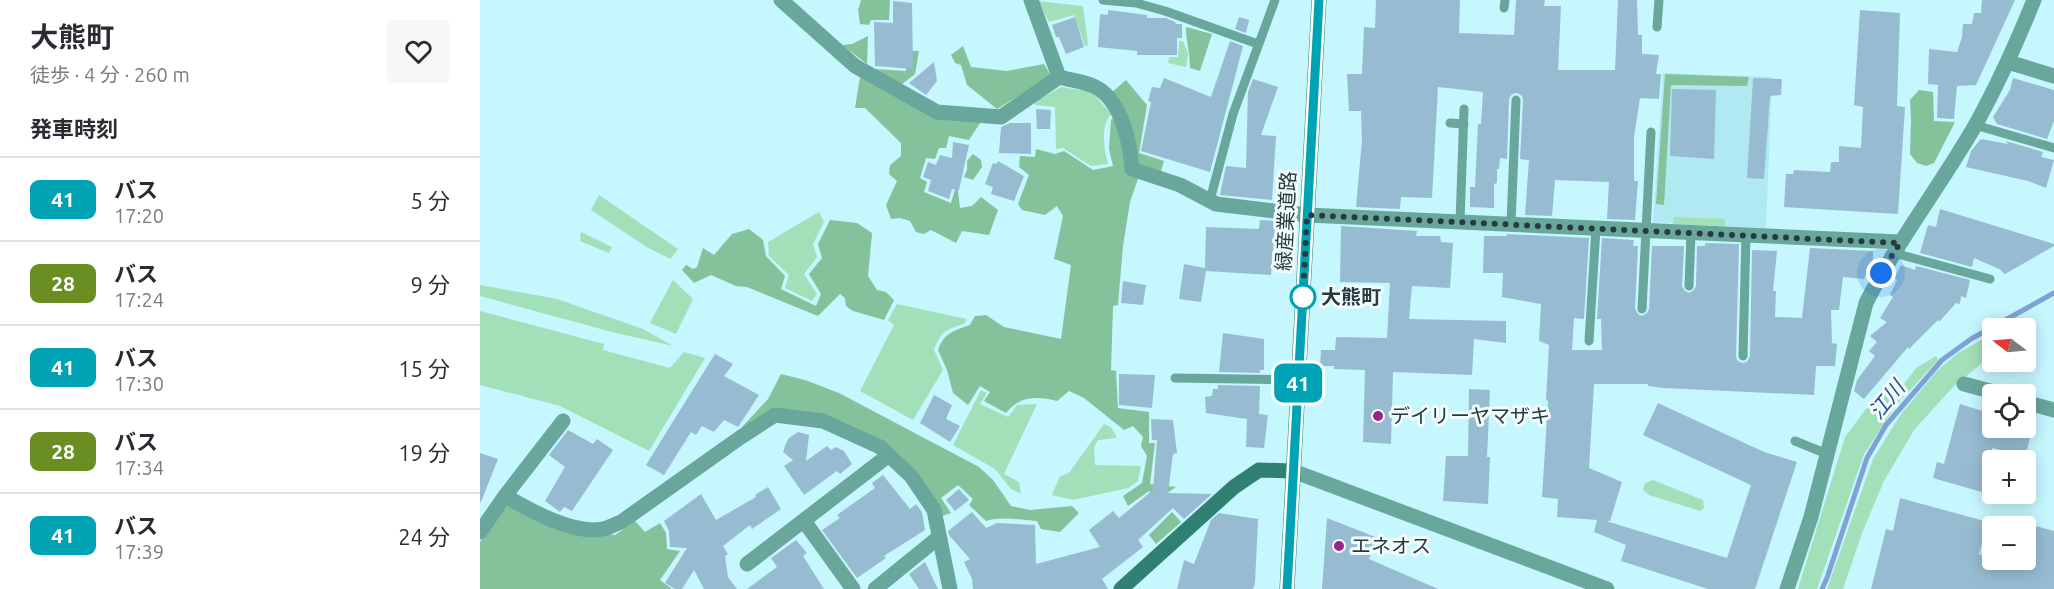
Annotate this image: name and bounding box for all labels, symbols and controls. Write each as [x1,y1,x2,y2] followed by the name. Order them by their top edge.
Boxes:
[387,20,450,83] button: heart
[30,21,114,52] text: 大熊町
[30,63,190,86] text: 徒歩 · 4 分 · 260 m
[30,116,118,141] text: 発車時刻
[1271,170,1300,272] street label: 緑産業道路
[114,177,158,202] text: バス
[51,187,75,211] text: 41
[411,188,450,213] text: 5 分
[114,204,164,227] text: 17:20
[1866,258,1896,288] your location
[114,261,158,286] text: バス
[51,271,75,295] text: 28
[411,272,450,297] text: 9 分
[1290,284,1316,310] marker: 大熊町
[1321,285,1381,308] place label: 大熊町
[114,288,164,311] text: 17:24
[1982,318,2036,372] north arrow
[1982,318,2036,570] map controls
[114,345,158,370] text: バス
[51,355,75,379] text: 41
[398,356,450,381] text: 15 分
[1271,364,1325,403] line badge: 41
[1286,371,1310,395] text: 41
[114,372,164,395] text: 17:30
[1864,374,1910,423] water label: 江川
[1982,384,2036,438] button: locate
[1390,404,1550,427] place label: デイリーヤマザキ
[1371,409,1385,423] marker: デイリーヤマザキ
[114,429,158,454] text: バス
[51,439,75,463] text: 28
[398,440,450,465] text: 19 分
[1982,450,2036,504] button: +
[114,456,164,479] text: 17:34
[114,513,158,538] text: バス
[1982,516,2036,570] button: −
[51,523,75,547] text: 41
[398,524,450,549] text: 24 分
[1351,534,1431,557] place label: エネオス
[1332,539,1346,553] marker: エネオス
[114,540,164,563] text: 17:39

